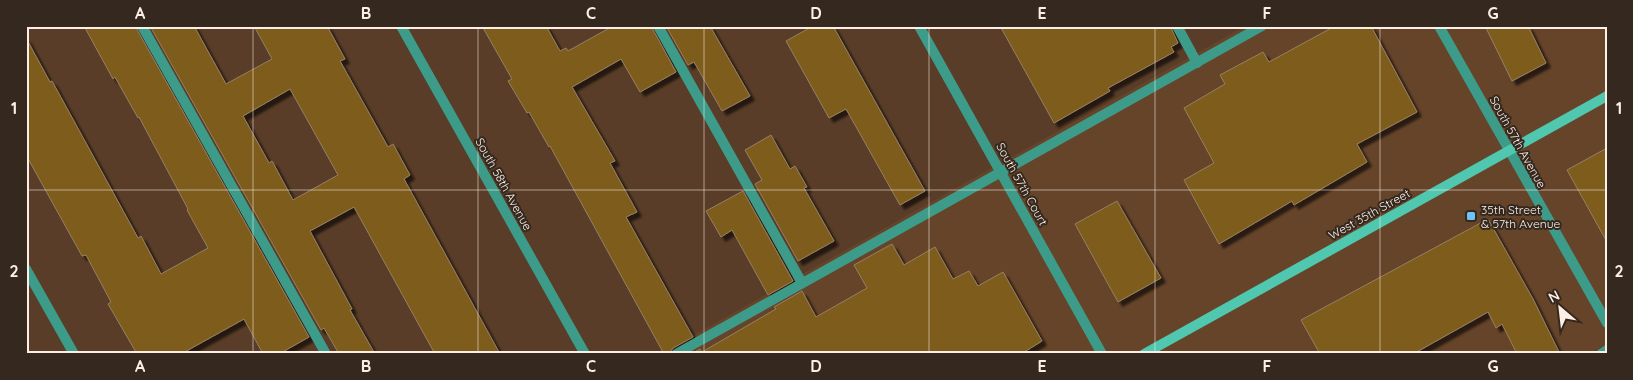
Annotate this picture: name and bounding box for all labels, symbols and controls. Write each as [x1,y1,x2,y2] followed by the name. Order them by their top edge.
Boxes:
[135,3,146,23] text: A
[361,3,371,23] text: B
[586,3,596,23] text: C
[810,3,822,23] text: D
[1037,3,1047,23] text: E
[1263,3,1272,23] text: F
[1487,3,1499,23] text: G
[1486,93,1550,191] street label: South 57th Avenue
[11,98,17,118] text: 1
[1616,98,1622,118] text: 1
[472,135,536,233] street label: South 58th Avenue
[993,140,1051,228] street label: South 57th Court
[1326,185,1412,243] street label: West 35th Street
[1481,202,1561,231] place label: 35th Street & 57th Avenue
[1465,210,1477,222] marker: 35th Street & 57th Avenue
[9,261,19,281] text: 2
[1614,261,1624,281] text: 2
[1536,282,1586,332] north arrow
[1545,286,1563,307] text: N
[135,356,146,376] text: A
[361,356,371,376] text: B
[586,356,596,376] text: C
[810,356,822,376] text: D
[1037,356,1047,376] text: E
[1263,356,1272,376] text: F
[1487,356,1499,376] text: G

